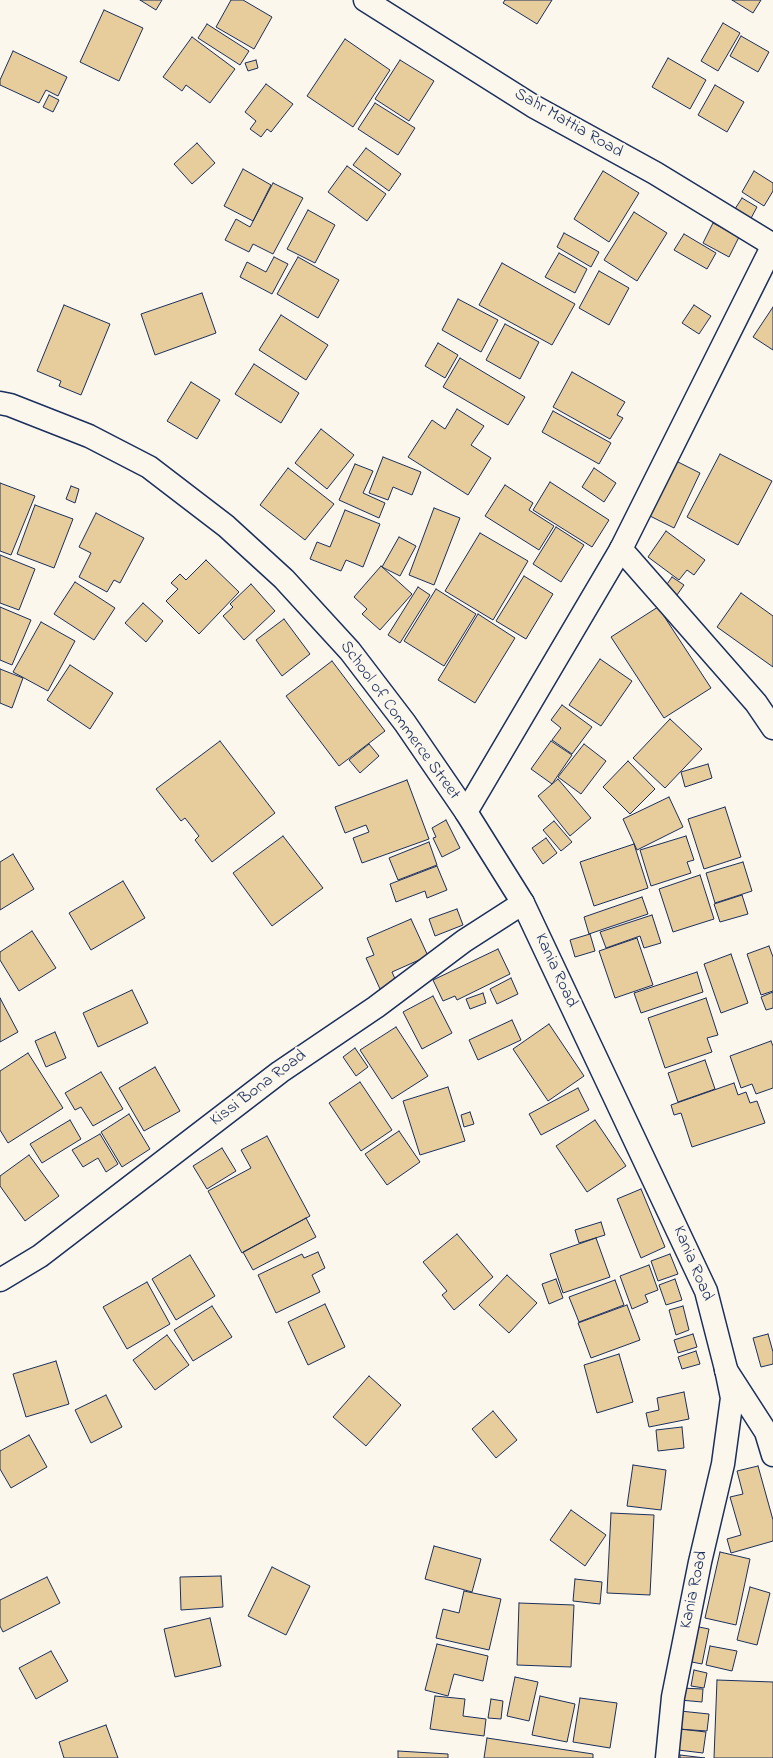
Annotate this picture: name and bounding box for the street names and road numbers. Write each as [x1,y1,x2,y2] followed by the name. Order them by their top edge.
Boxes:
[510,85,626,163] street label: Sahr Mattia Road
[334,638,464,804] street label: School of Commerce Street
[529,931,581,1011] street label: Kania Road
[207,1046,311,1132] street label: Kissi Bona Road
[667,1224,717,1304] street label: Kania Road
[677,1549,713,1631] street label: Kania Road

